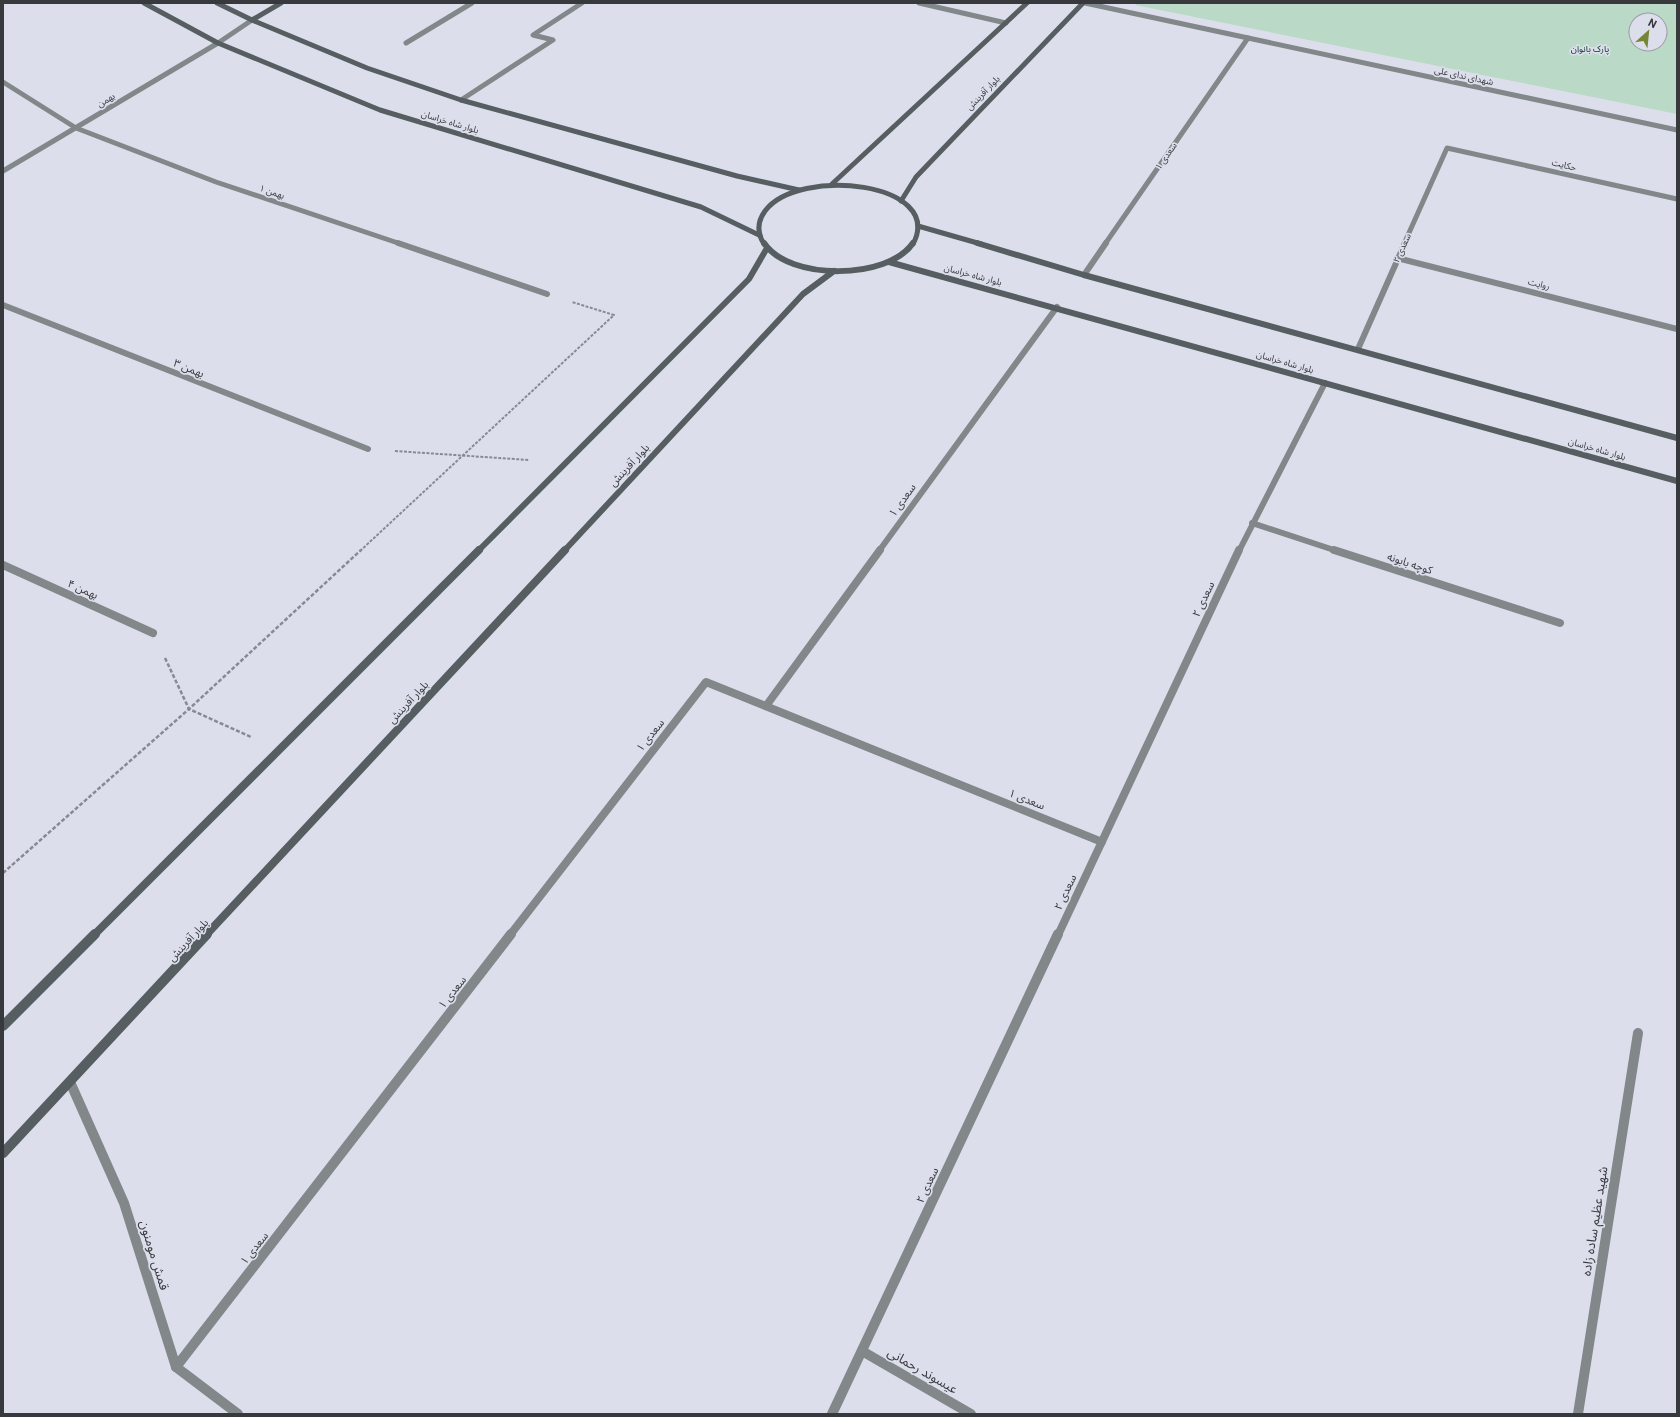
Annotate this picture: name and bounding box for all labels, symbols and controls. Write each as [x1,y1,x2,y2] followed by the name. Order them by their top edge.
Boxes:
[1628,12,1668,52] north arrow
[1646,16,1659,31] text: N
[1571,44,1610,55] park label: پارک بانوان
[1434,65,1494,87] street label: شهدای ندای علی
[964,74,1002,113] street label: بلوار آفرینش
[95,91,117,109] street label: بهمن
[420,109,480,136] street label: بلوار شاه خراسان
[1153,141,1179,171] street label: سعدی ۱
[1551,157,1577,173] street label: حکایت
[258,183,286,201] street label: بهمن ۱
[1391,232,1413,264] street label: سعدی ۲
[943,263,1003,288] street label: بلوار شاه خراسان
[1527,276,1551,292] street label: روایت
[1255,349,1315,376] street label: بلوار شاه خراسان
[172,356,206,381] street label: بهمن ۳
[1567,436,1627,463] street label: بلوار شاه خراسان
[606,441,652,489] street label: بلوار آفرینش
[886,481,919,519] street label: سعدی ۱
[1385,550,1435,578] street label: کوچه بابونه
[66,577,100,602] street label: بهمن ۴
[1190,579,1217,619] street label: سعدی ۲
[385,678,431,726] street label: بلوار آفرینش
[634,716,667,754] street label: سعدی ۱
[1007,786,1047,813] street label: سعدی ۱
[1052,872,1079,912] street label: سعدی ۲
[165,916,211,964] street label: بلوار آفرینش
[436,973,469,1011] street label: سعدی ۱
[914,1165,941,1205] street label: سعدی ۲
[1578,1165,1614,1277] street label: شهید عظیم ساده زاده
[136,1218,172,1292] street label: قمش مومنون
[238,1229,271,1267] street label: سعدی ۱
[885,1344,961,1398] street label: عیسوند رحمانی

